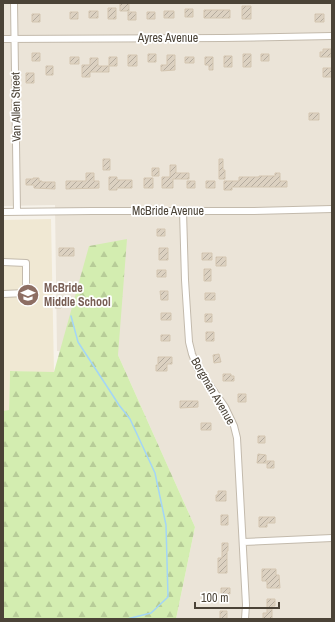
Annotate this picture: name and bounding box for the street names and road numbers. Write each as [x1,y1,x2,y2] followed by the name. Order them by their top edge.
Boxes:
[137,30,198,46] street label: Ayres Avenue
[7,72,25,142] street label: Van Allen Street
[132,203,204,219] street label: McBride Avenue
[187,354,239,428] street label: Borgman Avenue

